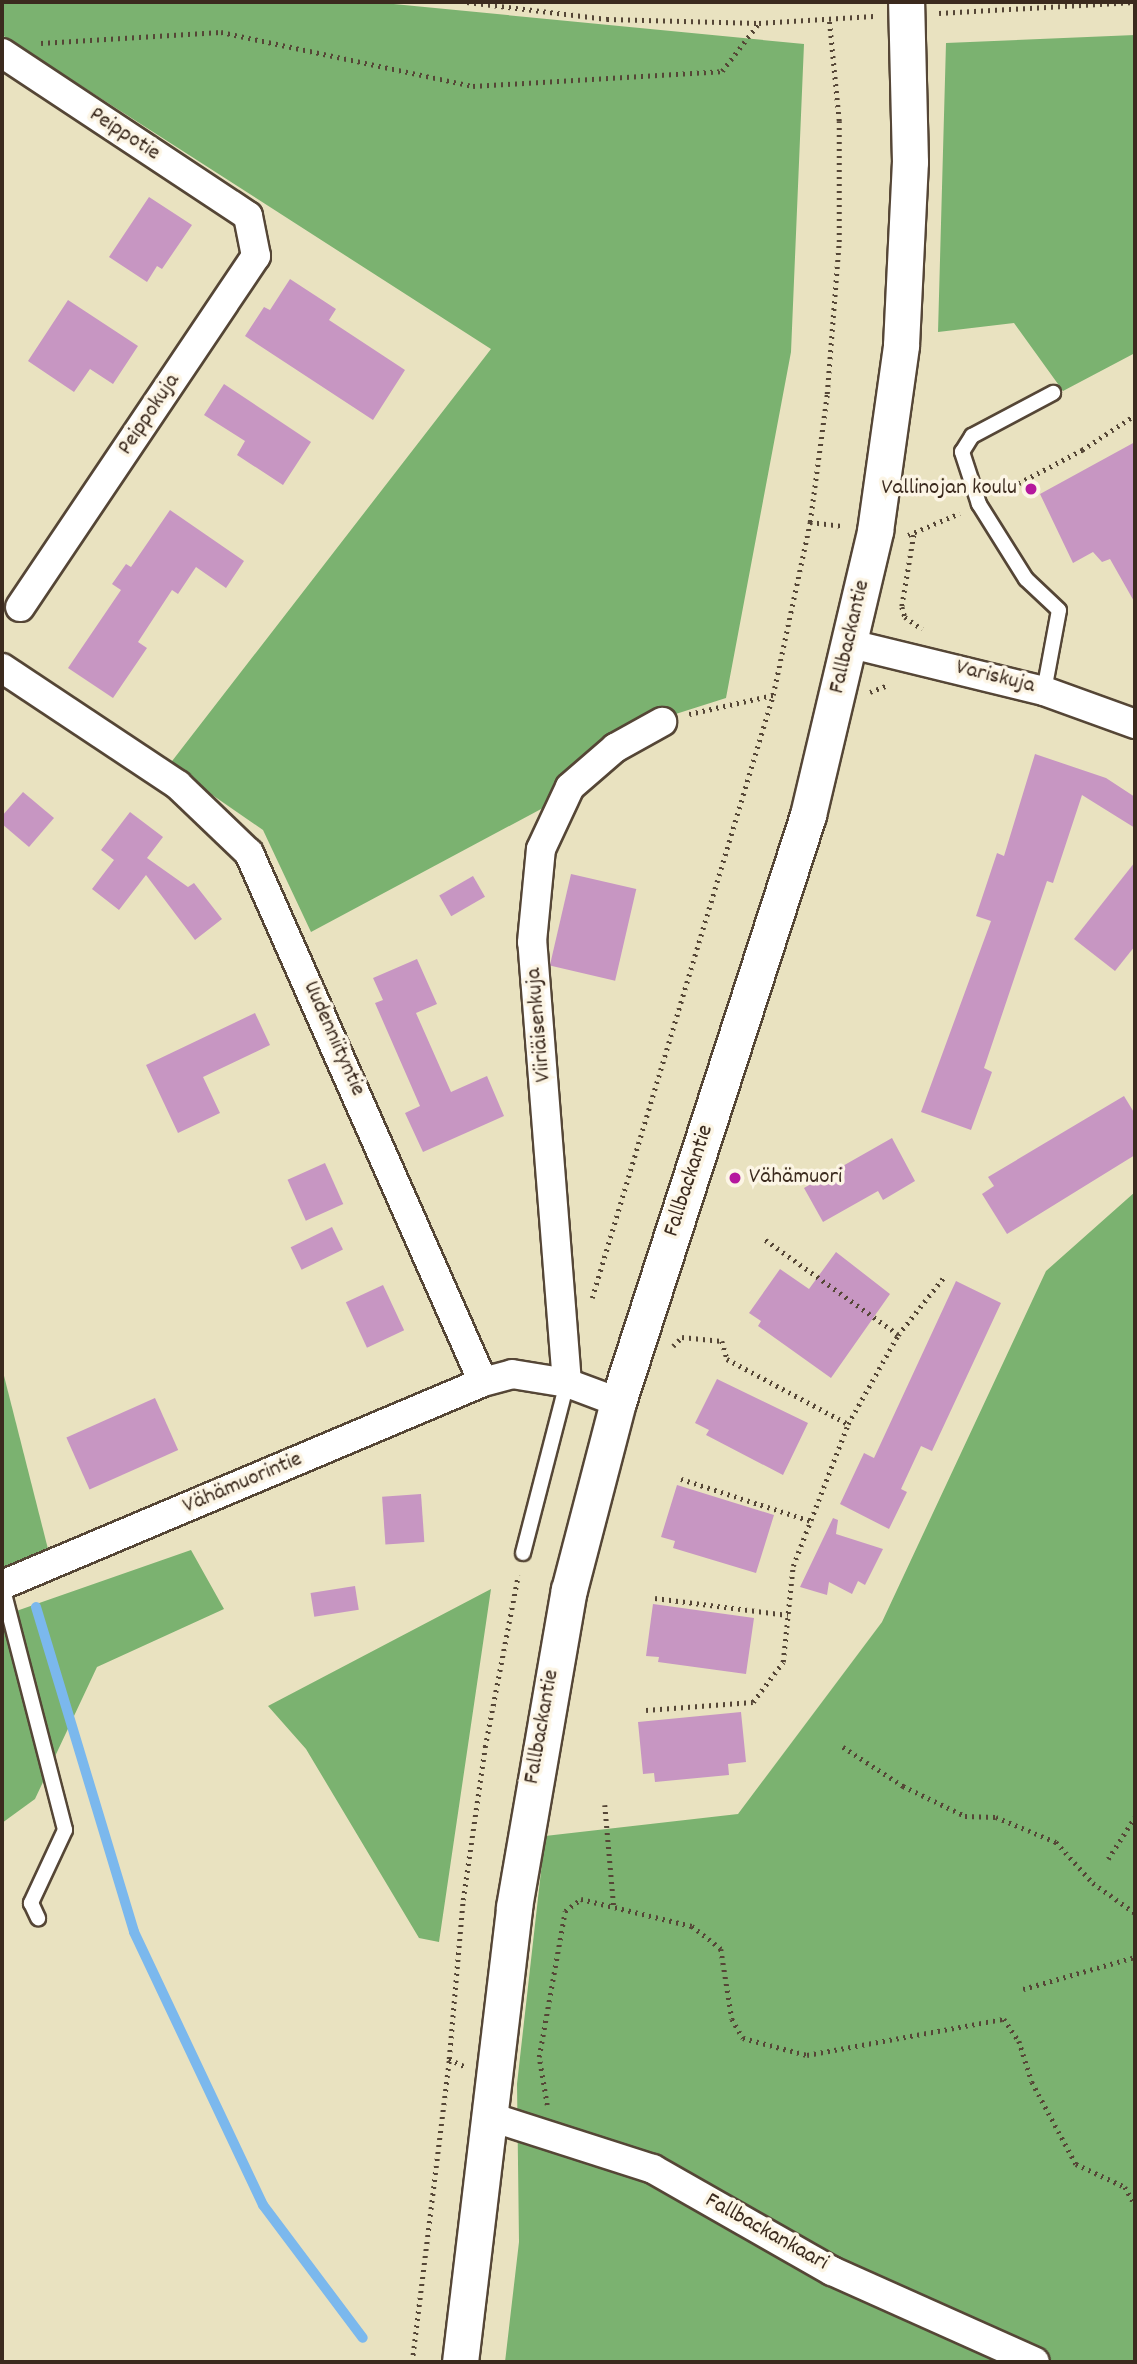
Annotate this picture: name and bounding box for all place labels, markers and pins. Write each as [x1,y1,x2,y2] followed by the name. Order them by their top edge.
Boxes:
[881,475,1017,503] place label: Vallinojan koulu
[1023,481,1039,497] marker: Vallinojan koulu
[749,1164,842,1192] place label: Vähämuori
[727,1170,743,1186] marker: Vähämuori

